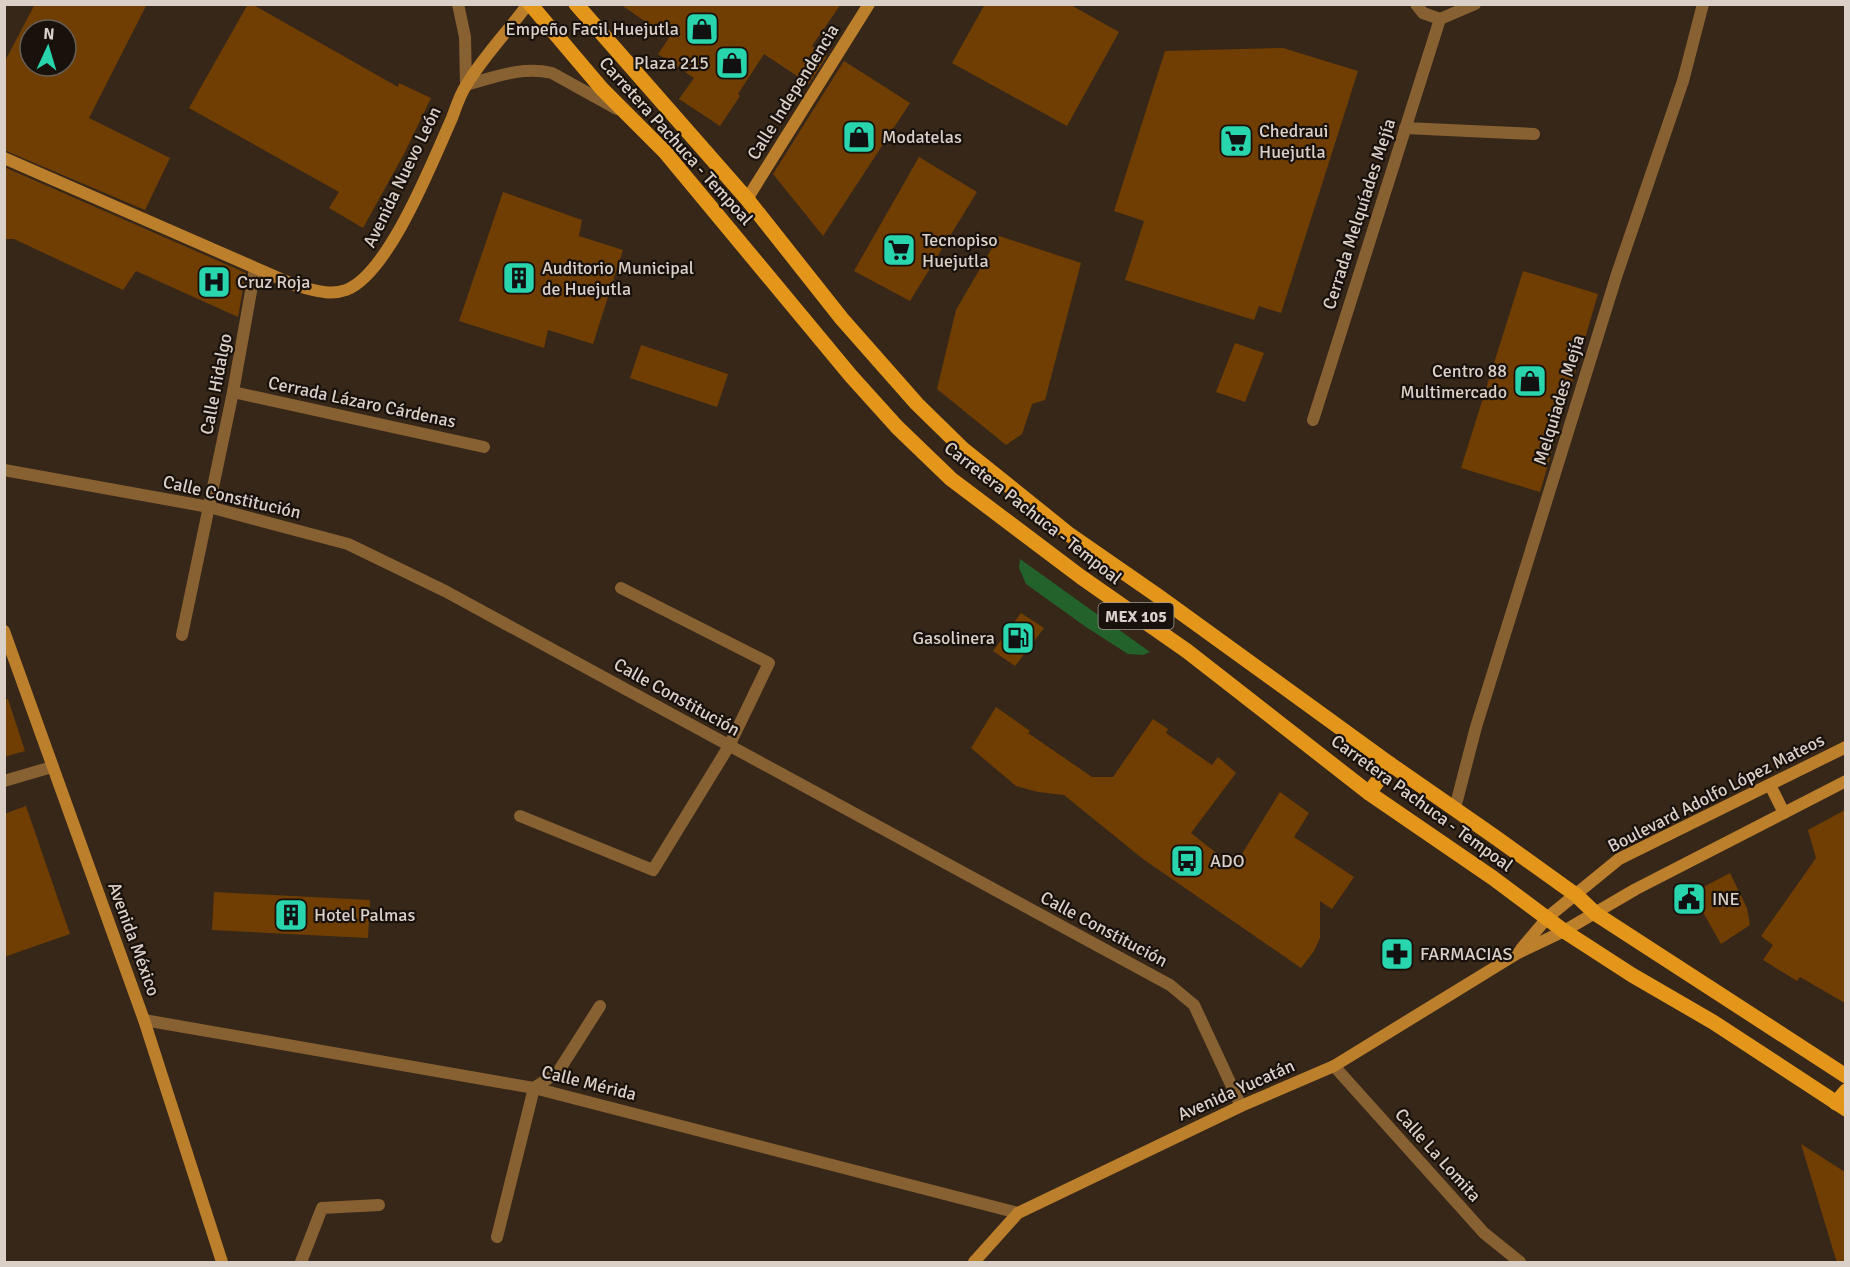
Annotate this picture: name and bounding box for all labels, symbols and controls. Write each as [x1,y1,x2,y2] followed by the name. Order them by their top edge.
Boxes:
[684,11,720,47] shop icon: Empeño Facil Huejutla
[18,18,78,78] north arrow
[506,18,679,40] place label: Empeño Facil Huejutla
[742,20,844,164] street label: Calle Independencia
[43,24,55,44] text: N
[714,45,750,81] shop icon: Plaza 215
[594,52,758,230] street label: Carretera Pachuca - Tempoal
[634,52,709,74] place label: Plaza 215
[358,103,446,251] street label: Avenida Nuevo León
[1318,116,1400,312] street label: Cerrada Melquíades Mejía
[841,119,877,155] shop icon: Modatelas
[1259,120,1329,163] place label: Chedraui Huejutla
[1218,123,1254,159] supermarket icon: Chedraui Huejutla
[882,126,962,148] place label: Modatelas
[922,229,998,272] place label: Tecnopiso Huejutla
[881,232,917,268] supermarket icon: Tecnopiso Huejutla
[542,257,694,300] place label: Auditorio Municipal de Huejutla
[501,260,537,296] building icon: Auditorio Municipal de Huejutla
[196,264,232,300] hospital icon: Cruz Roja
[237,271,310,293] place label: Cruz Roja
[195,331,237,437] street label: Calle Hidalgo
[1529,332,1589,468] street label: Melquiades Mejía
[1400,360,1507,403] place label: Centro 88 Multimercado
[1512,363,1548,399] shop icon: Centro 88 Multimercado
[266,371,458,433] street label: Cerrada Lázaro Cárdenas
[940,437,1126,589] street label: Carretera Pachuca - Tempoal
[161,470,303,524] street label: Calle Constitución
[1098,603,1174,629] road number: MEX 105
[1000,620,1036,656] fuel station icon: Gasolinera
[913,627,995,649] place label: Gasolinera
[610,653,744,741] street label: Calle Constitución
[1604,729,1828,857] street label: Boulevard Adolfo López Mateos
[1327,730,1517,876] street label: Carretera Pachuca - Tempoal
[1169,843,1205,879] bus stop icon: ADO
[1210,850,1245,872] place label: ADO
[103,879,165,999] street label: Avenida México
[1671,881,1707,917] public building icon: INE
[1037,886,1171,972] street label: Calle Constitución
[1712,888,1740,910] place label: INE
[273,897,309,933] building icon: Hotel Palmas
[314,904,415,926] place label: Hotel Palmas
[1379,936,1415,972] pharmacy icon: FARMACIAS
[1420,943,1513,965] place label: FARMACIAS
[1174,1054,1298,1126] street label: Avenida Yucatán
[539,1061,639,1105] street label: Calle Mérida
[1390,1104,1486,1206] street label: Calle La Lomita

